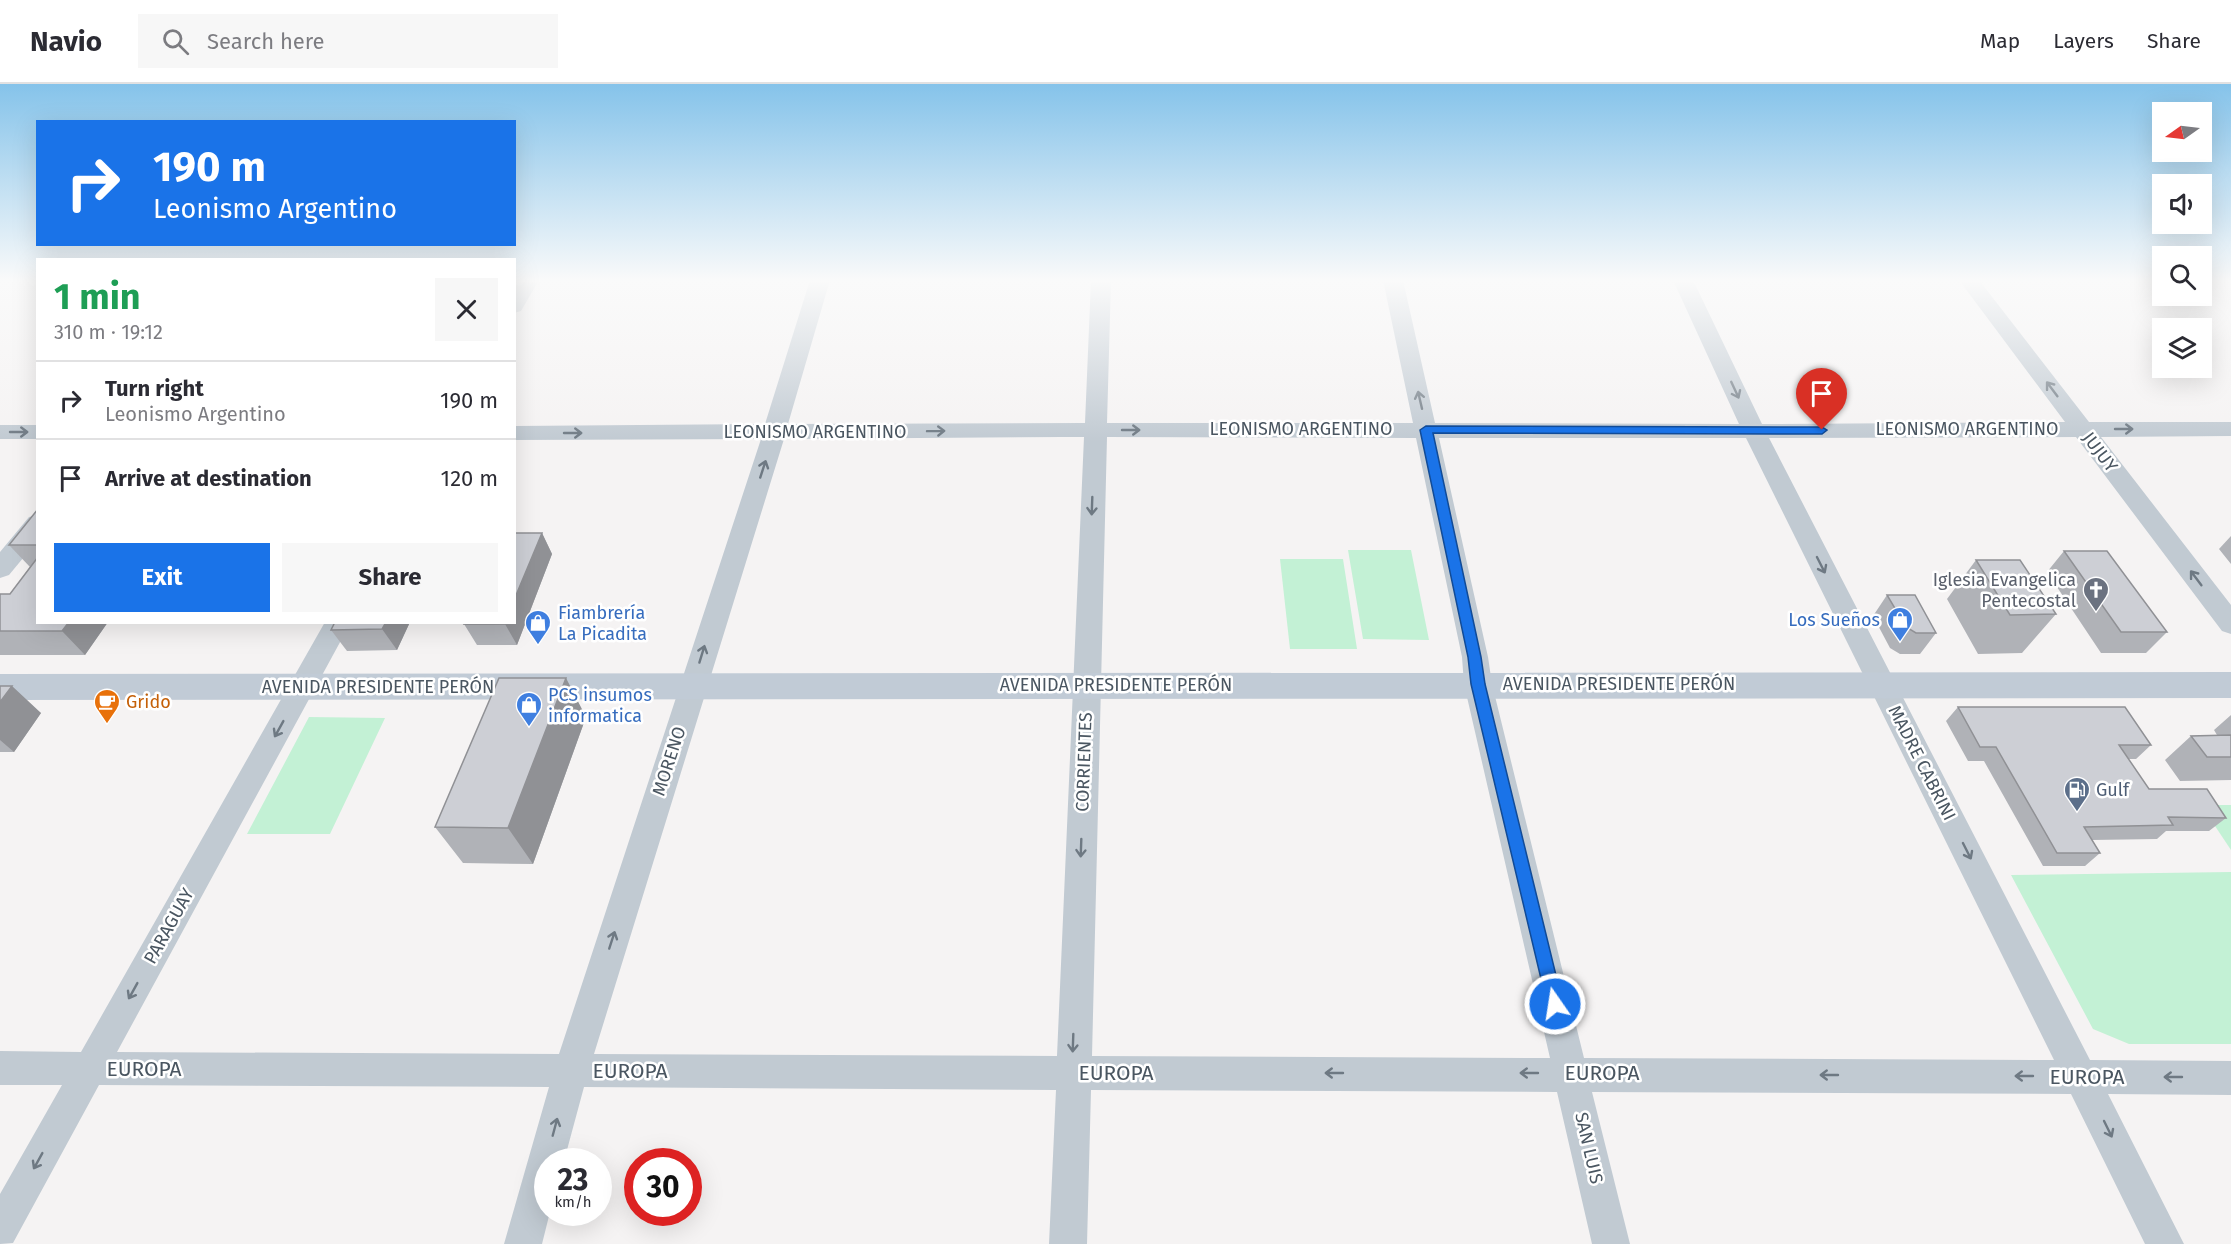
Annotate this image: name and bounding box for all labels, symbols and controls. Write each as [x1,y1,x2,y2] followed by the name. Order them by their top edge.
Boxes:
[138,14,558,68] search box
[30,25,102,58] text: Navio
[159,25,192,58] icon: search
[207,28,325,55] text: Search here
[1980,28,2020,54] text: Map
[2053,28,2114,54] text: Layers
[2147,28,2201,54] text: Share
[2152,102,2212,162] north arrow
[2152,102,2212,378] map controls
[153,142,266,192] text: 190 m
[54,144,132,222] icon: right
[2152,174,2212,234] button: sound
[153,193,397,225] text: Leonismo Argentino
[2152,246,2212,306] button: search
[54,275,141,319] text: 1 min
[435,278,498,341] button: close
[2152,318,2212,378] button: layers
[54,320,163,344] text: 310 m · 19:12
[1796,368,1847,430] pin
[105,375,204,402] text: Turn right
[1805,377,1838,410] icon: arrive
[1729,381,1741,399] one-way arrow
[2045,382,2058,398] one-way arrow
[54,384,87,417] icon: right
[440,387,498,414] text: 190 m
[1414,391,1425,411] one-way arrow
[105,402,286,426] text: Leonismo Argentino
[1210,418,1392,440] street label: LEONISMO ARGENTINO
[1876,418,2058,440] street label: LEONISMO ARGENTINO
[724,421,906,443] street label: LEONISMO ARGENTINO
[2113,423,2133,435] one-way arrow
[1120,424,1140,436] one-way arrow
[925,425,945,437] one-way arrow
[8,426,28,438] one-way arrow
[562,427,582,439] one-way arrow
[2078,428,2122,477] street label: JUJUY
[758,460,769,479] one-way arrow
[54,462,87,495] icon: arrive
[105,465,312,492] text: Arrive at destination
[441,465,498,492] text: 120 m
[1087,496,1098,516] one-way arrow
[54,543,270,612] button: Exit
[282,543,498,612] button: Share
[1816,555,1828,573] one-way arrow
[1933,569,2076,612] place label: Iglesia Evangelica Pentecostal
[2189,570,2202,586] one-way arrow
[2081,575,2111,613] church icon: Iglesia Evangelica Pentecostal
[558,602,647,645] place label: Fiambrería La Picadita
[1885,605,1915,643] shop icon: Los Sueños
[523,608,553,646] shop icon: Fiambrería La Picadita
[1788,609,1880,631] place label: Los Sueños
[697,645,708,664] one-way arrow
[1503,673,1735,695] street label: AVENIDA PRESIDENTE PERÓN
[1000,674,1232,696] street label: AVENIDA PRESIDENTE PERÓN
[262,676,494,698] street label: AVENIDA PRESIDENTE PERÓN
[548,684,652,727] place label: PCS insumos informatica
[92,687,122,725] cafe icon: Grido
[514,690,544,728] shop icon: PCS insumos informatica
[126,691,171,713] place label: Grido
[1884,702,1960,824] street label: MADRE CABRINI
[1071,712,1097,812] street label: CORRIENTES
[273,719,284,737] one-way arrow
[647,724,691,798] street label: MORENO
[2062,775,2092,813] fuel station icon: Gulf
[2096,779,2131,801] place label: Gulf
[1075,838,1086,858] one-way arrow
[1962,841,1973,859] one-way arrow
[139,884,199,968] street label: PARAGUAY
[607,931,618,950] one-way arrow
[1523,972,1587,1036] position arrow
[126,982,138,999] one-way arrow
[1068,1033,1079,1052] one-way arrow
[106,1056,182,1082] street label: EUROPA
[592,1058,668,1084] street label: EUROPA
[1078,1060,1154,1086] street label: EUROPA
[1564,1060,1640,1086] street label: EUROPA
[2049,1064,2125,1090] street label: EUROPA
[1324,1067,1344,1079] one-way arrow
[1519,1067,1539,1079] one-way arrow
[1819,1069,1839,1081] one-way arrow
[2014,1070,2034,1082] one-way arrow
[2163,1071,2183,1083] one-way arrow
[1570,1110,1608,1186] street label: SAN LUIS
[550,1118,561,1137] one-way arrow
[2103,1120,2115,1138] one-way arrow
[624,1148,702,1226] speed limit sign: 30
[32,1152,44,1169] one-way arrow
[558,1162,588,1198] text: 23
[554,1193,592,1211] text: km/h

